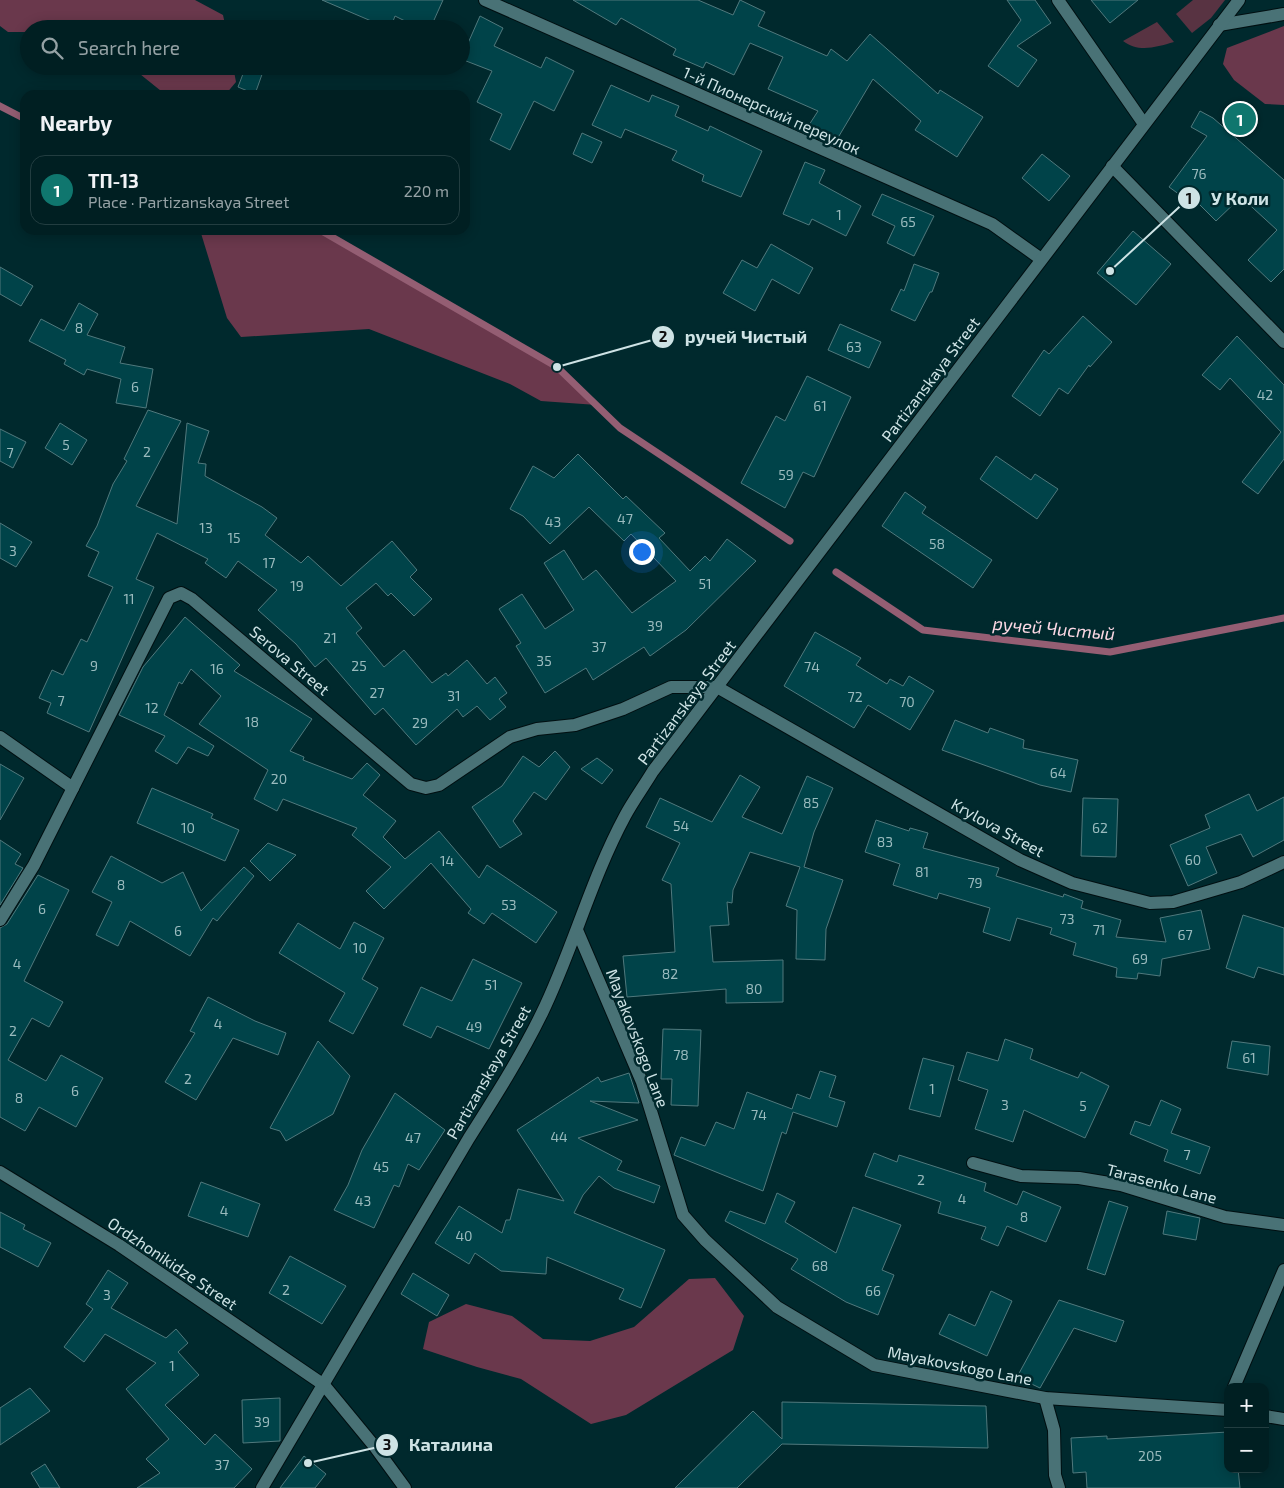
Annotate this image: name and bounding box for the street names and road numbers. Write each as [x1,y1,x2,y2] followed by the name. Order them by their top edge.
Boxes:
[680,62,864,159] street label: 1-й Пионерский переулок
[877,313,983,445] street label: Partizanskaya Street
[246,621,334,699] street label: Serova Street
[633,636,739,768] street label: Partizanskaya Street
[948,794,1048,860] street label: Krylova Street
[603,966,673,1110] street label: Mayakovskogo Lane
[442,1002,534,1142] street label: Partizanskaya Street
[1105,1159,1219,1207] street label: Tarasenko Lane
[105,1213,241,1313] street label: Ordzhonikidze Street
[886,1342,1034,1388] street label: Mayakovskogo Lane

